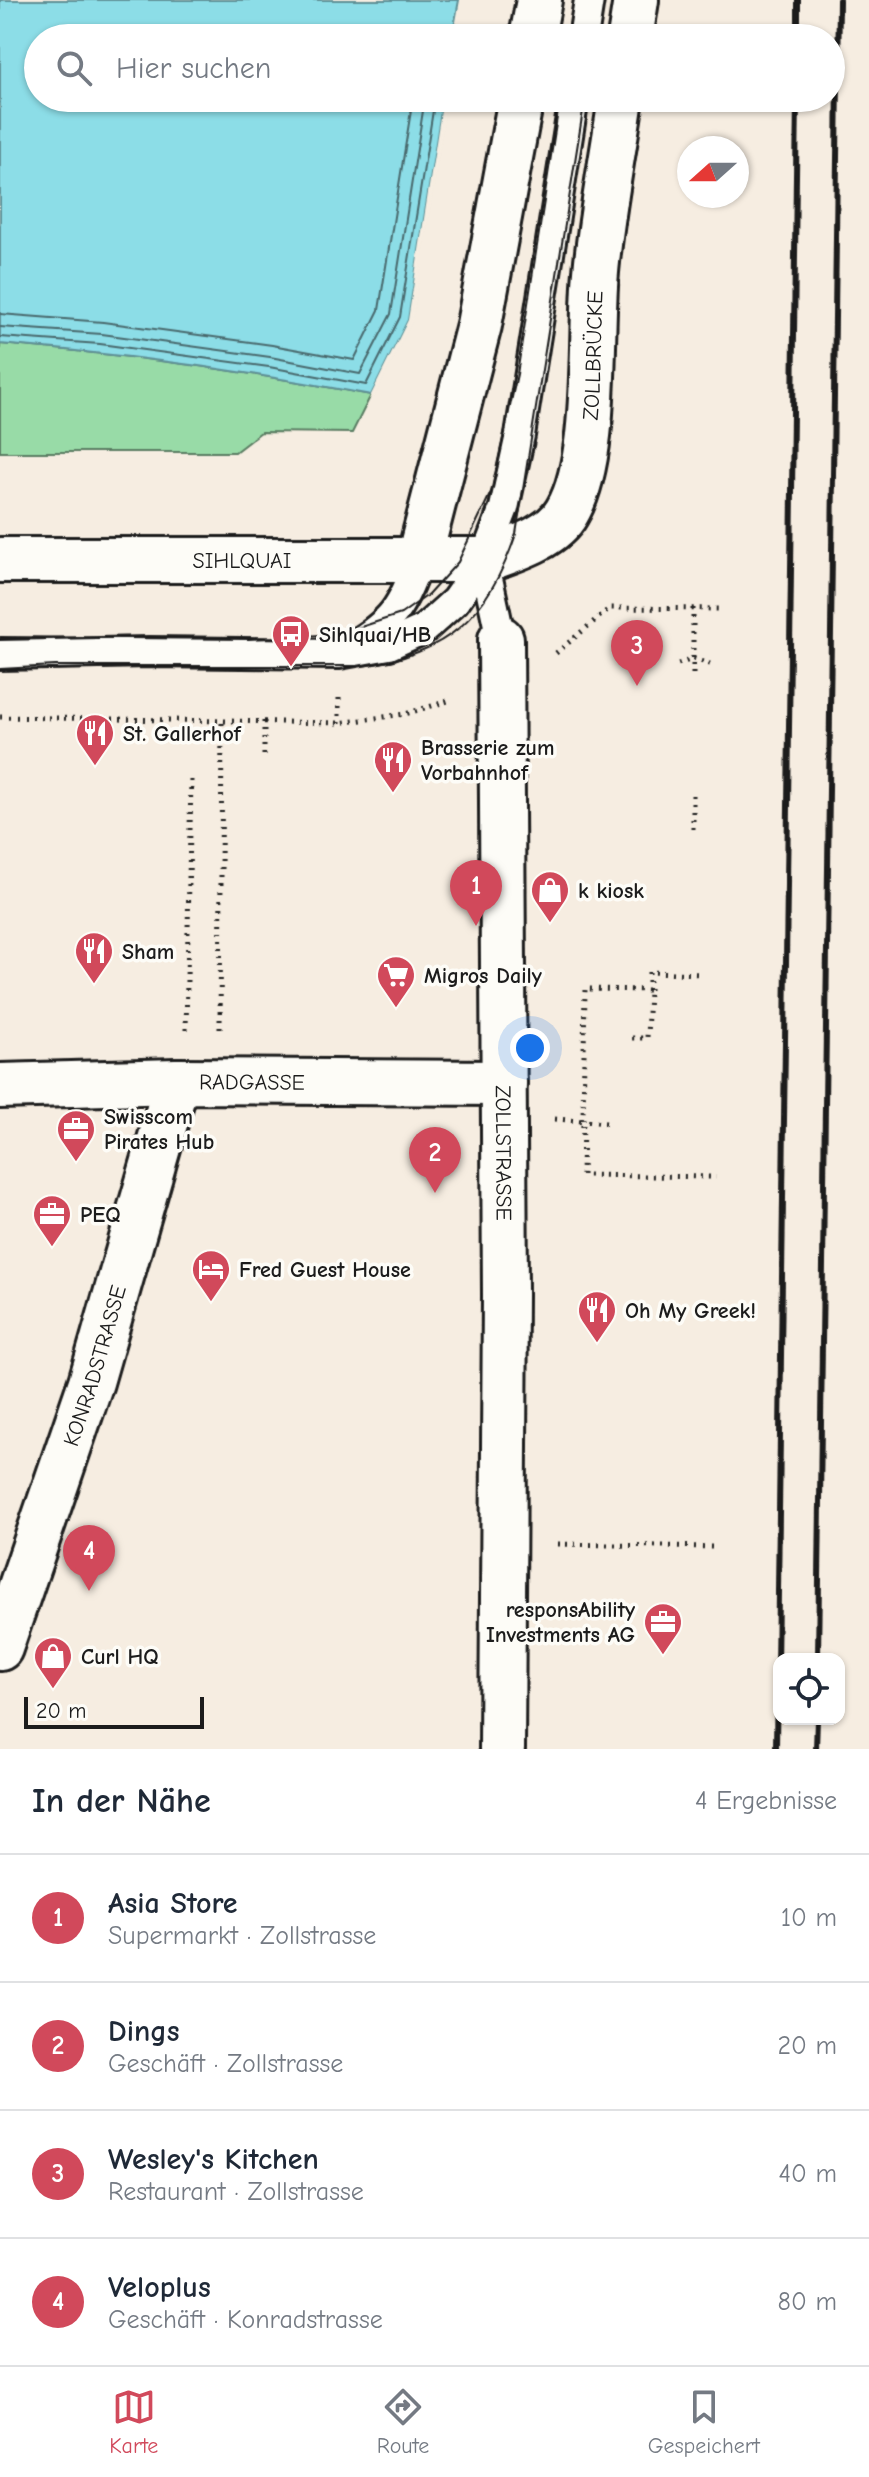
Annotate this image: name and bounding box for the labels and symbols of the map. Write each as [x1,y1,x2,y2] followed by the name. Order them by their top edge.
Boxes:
[677,136,749,208] north arrow
[578,290,609,421] street label: ZOLLBRÜCKE
[193,548,291,574] street label: SIHLQUAI
[270,613,312,668] bus stop icon: Sihlquai/HB
[611,620,663,686] pin: 3
[319,622,431,648] place label: Sihlquai/HB
[74,712,116,767] restaurant icon: St. Gallerhof
[123,721,242,747] place label: St. Gallerhof
[421,735,555,786] place label: Brasserie zum Vorbahnhof
[372,739,414,794] restaurant icon: Brasserie zum Vorbahnhof
[450,860,502,926] pin: 1
[529,869,571,924] shop icon: k kiosk
[578,878,644,904] place label: k kiosk
[73,930,115,985] restaurant icon: Sham
[122,939,174,965] place label: Sham
[375,954,417,1009] supermarket icon: Migros Daily
[424,963,543,989] place label: Migros Daily
[510,1028,550,1068] your location
[199,1069,305,1096] street label: RADGASSE
[490,1085,517,1221] street label: ZOLLSTRASSE
[104,1104,214,1155] place label: Swisscom Pirates Hub
[55,1108,97,1163] office icon: Swisscom Pirates Hub
[409,1127,461,1193] pin: 2
[31,1193,73,1248] office icon: PEQ
[80,1202,121,1228] place label: PEQ
[190,1248,232,1303] hotel icon: Fred Guest House
[239,1257,411,1283] place label: Fred Guest House
[58,1282,132,1450] street label: KONRADSTRASSE
[576,1289,618,1344] restaurant icon: Oh My Greek!
[625,1298,756,1324] place label: Oh My Greek!
[63,1525,115,1591] pin: 4
[486,1597,636,1648] place label: responsAbility Investments AG
[642,1601,684,1656] office icon: responsAbility Investments AG
[32,1635,74,1690] shop icon: Curl HQ
[81,1644,159,1670] place label: Curl HQ
[24,1693,204,1729] scale bar

